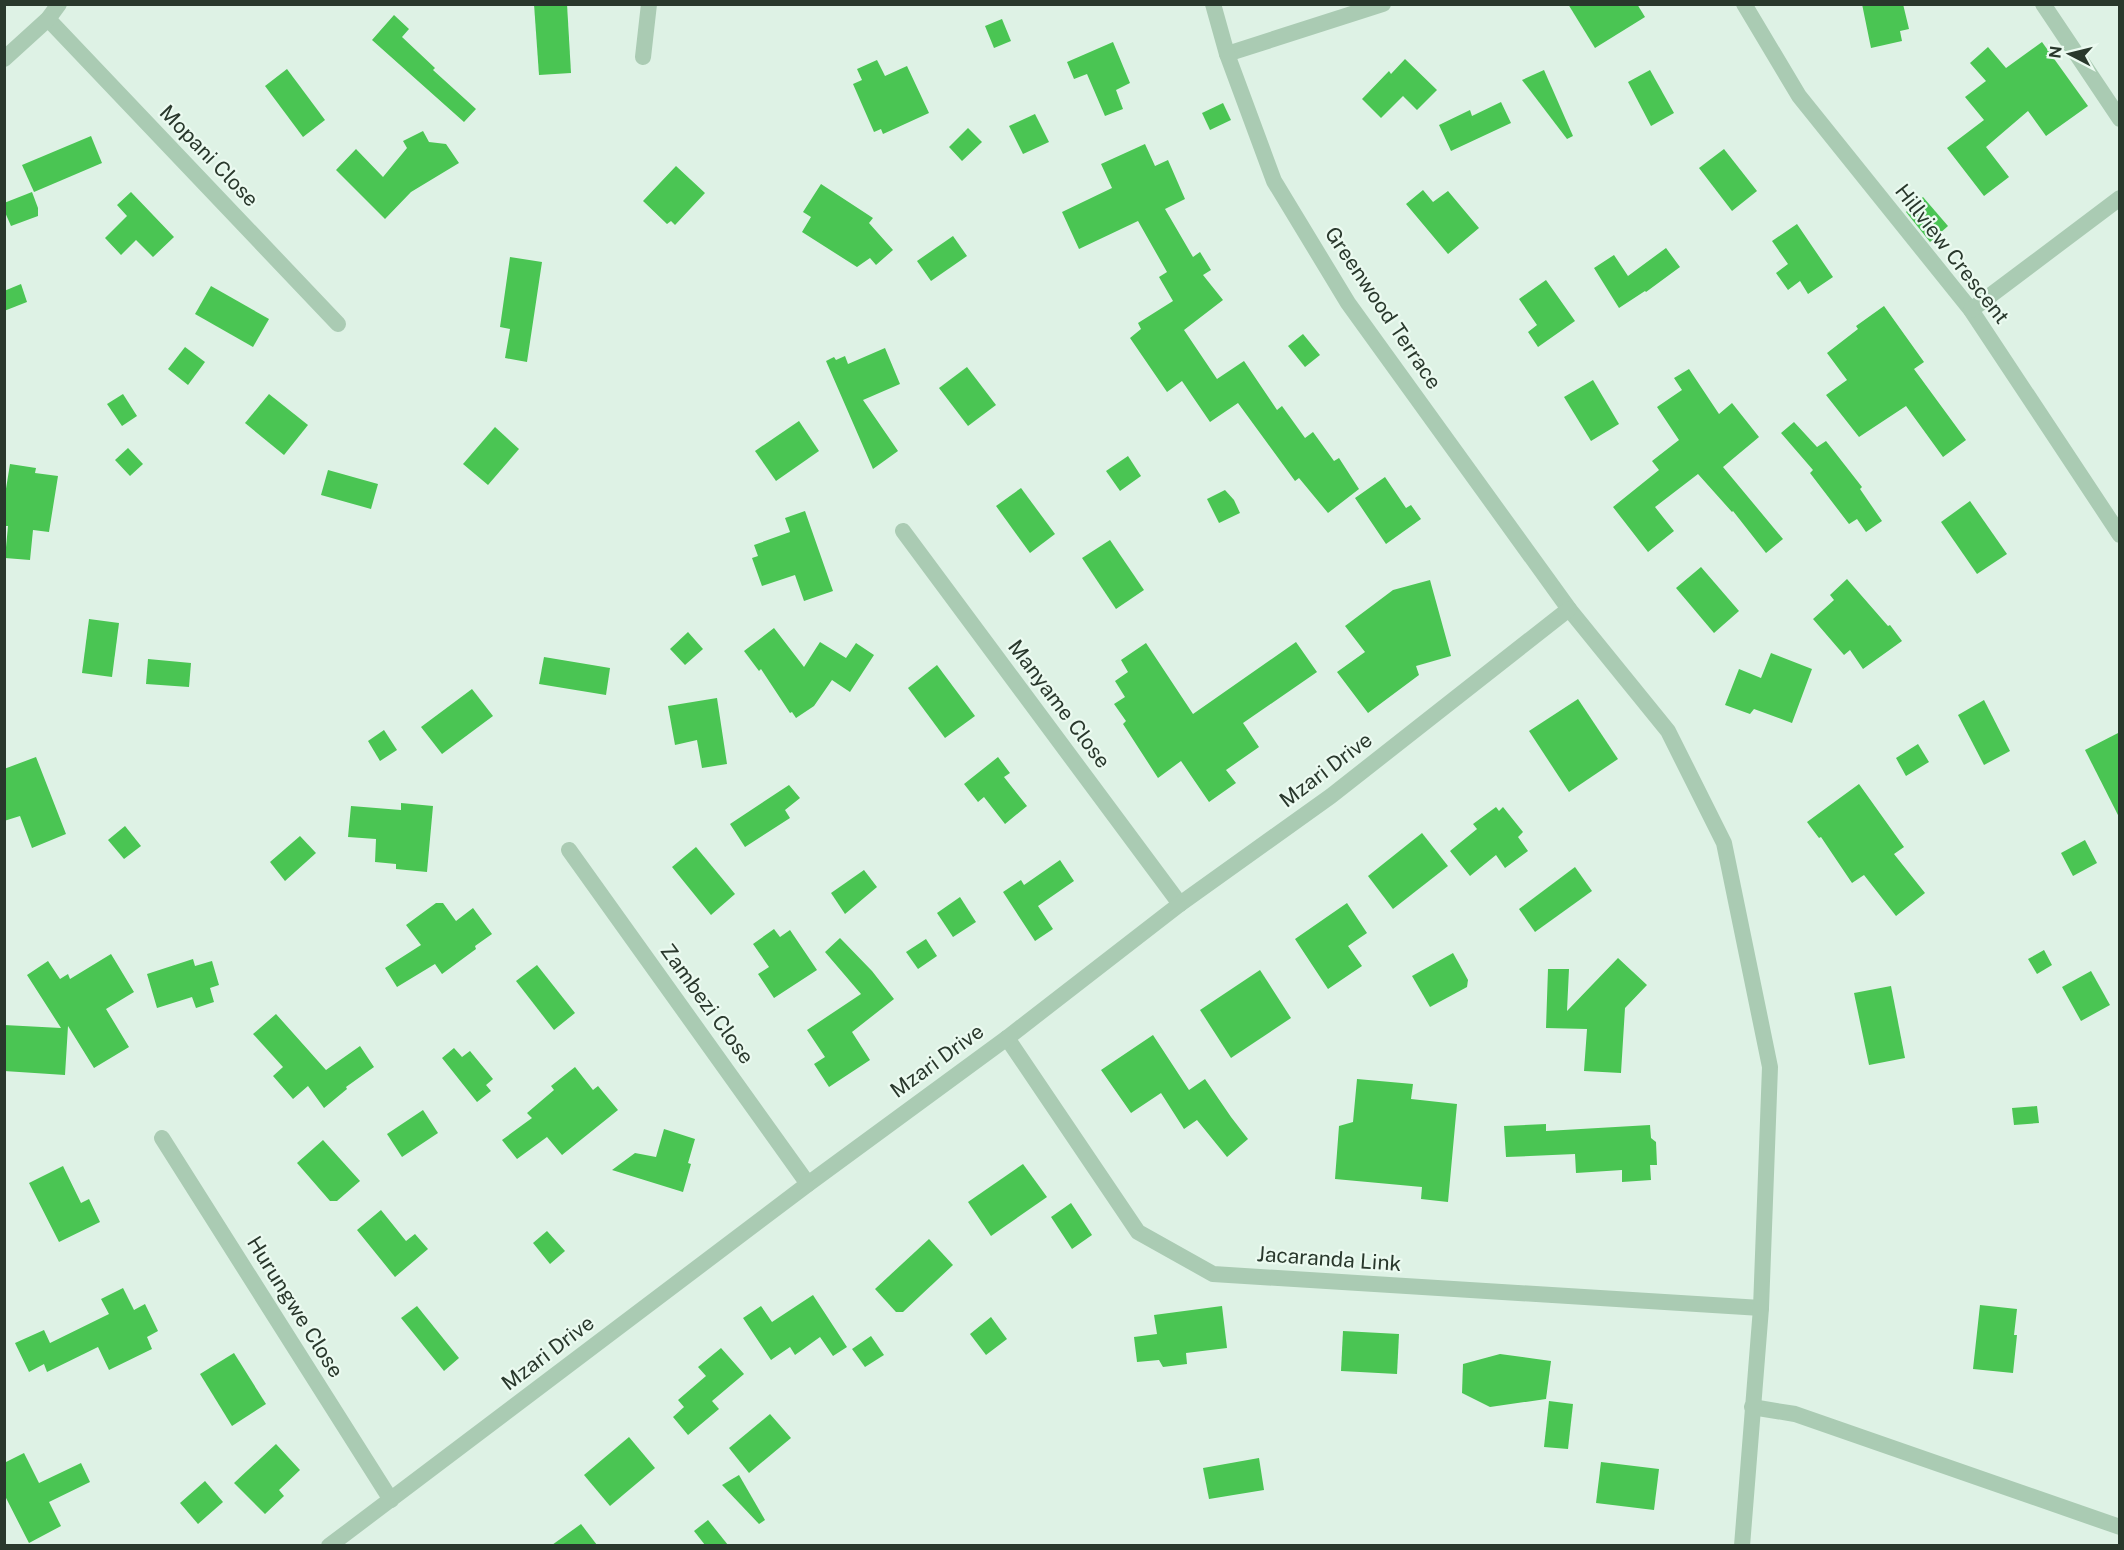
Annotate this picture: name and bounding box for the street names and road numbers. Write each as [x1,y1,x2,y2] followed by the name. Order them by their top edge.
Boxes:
[155,100,264,212] street label: Mopani Close
[1890,179,2015,329] street label: Hillview Crescent
[1320,222,1447,394] street label: Greenwood Terrace
[1003,635,1116,773] street label: Manyame Close
[1275,727,1377,812] street label: Mzari Drive
[655,939,759,1069] street label: Zambezi Close
[885,1018,988,1103] street label: Mzari Drive
[242,1231,349,1382] street label: Hurungwe Close
[1256,1241,1402,1276] street label: Jacaranda Link
[497,1310,599,1395] street label: Mzari Drive

